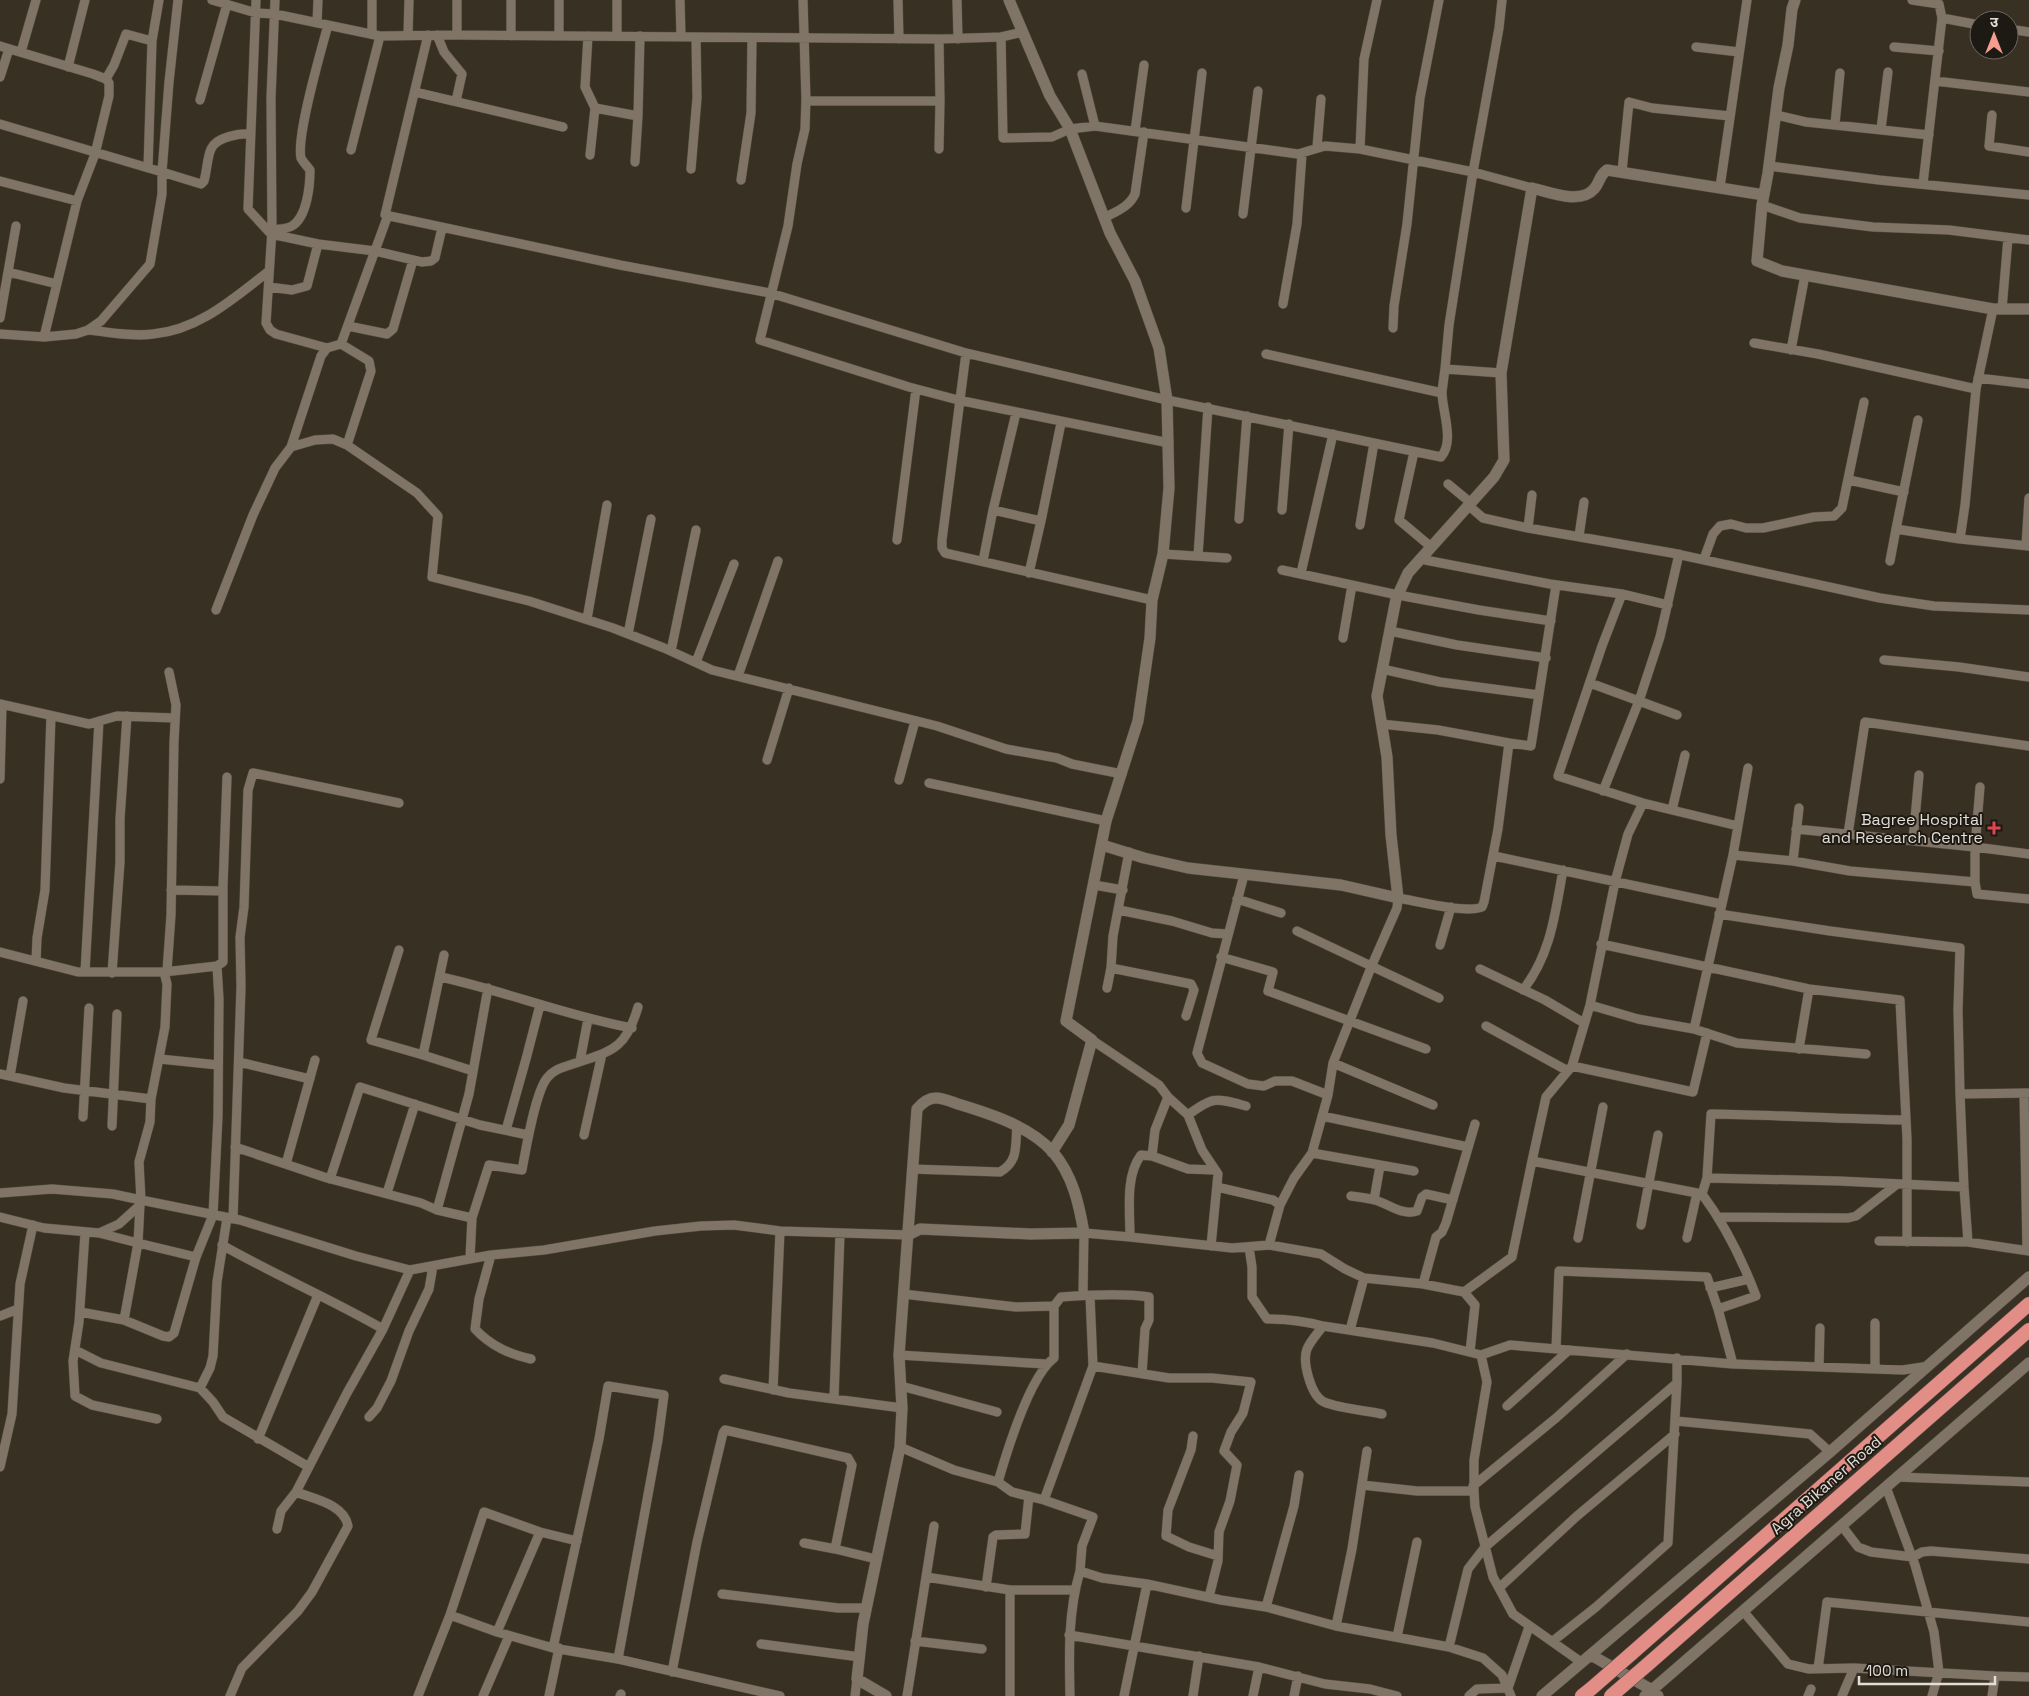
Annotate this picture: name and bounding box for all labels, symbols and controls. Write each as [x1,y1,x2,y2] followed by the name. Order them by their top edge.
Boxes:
[1969,10,2019,60] north arrow
[1990,13,1999,31] text: उ
[1822,809,1983,848] place label: Bagree Hospital and Research Centre
[1987,821,2001,835] marker: Bagree Hospital and Research Centre
[1766,1431,1886,1539] street label: Agra Bikaner Road
[1859,1654,1995,1686] scale bar
[1866,1661,1908,1680] text: 100 m

